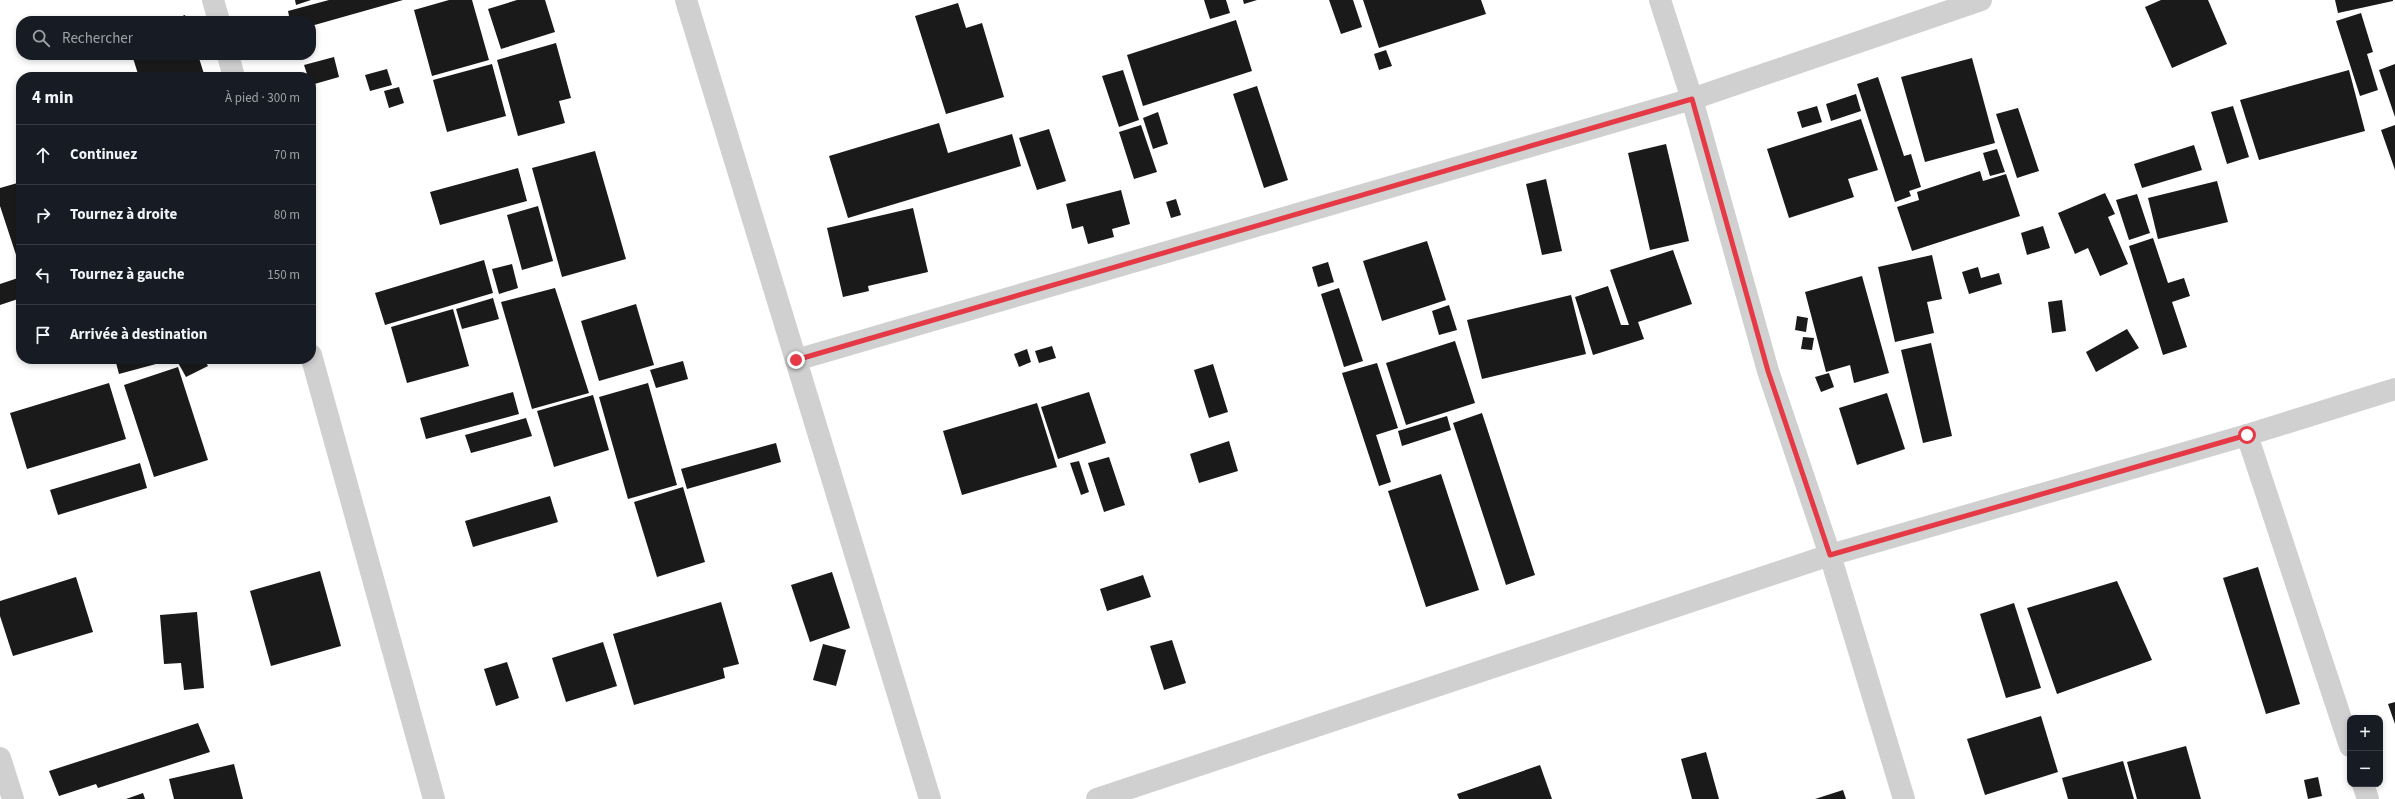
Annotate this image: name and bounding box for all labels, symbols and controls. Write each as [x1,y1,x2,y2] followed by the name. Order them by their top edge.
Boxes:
[16,16,316,60] search box
[30,27,52,49] icon: search
[62,28,133,49] text: Rechercher
[32,86,73,110] text: 4 min
[225,89,300,107] text: À pied · 300 m
[32,144,54,166] icon: ahead
[70,144,137,165] text: Continuez
[274,146,300,164] text: 70 m
[32,204,54,226] icon: right
[70,204,177,225] text: Tournez à droite
[274,206,300,224] text: 80 m
[32,264,54,286] icon: left
[70,264,185,285] text: Tournez à gauche
[267,266,300,284] text: 150 m
[32,324,54,346] icon: arrive
[70,324,207,345] text: Arrivée à destination
[787,351,805,369] route end
[2238,426,2256,444] route start
[2347,715,2383,787] map controls
[2347,715,2383,751] button: +
[2347,751,2383,787] button: −

